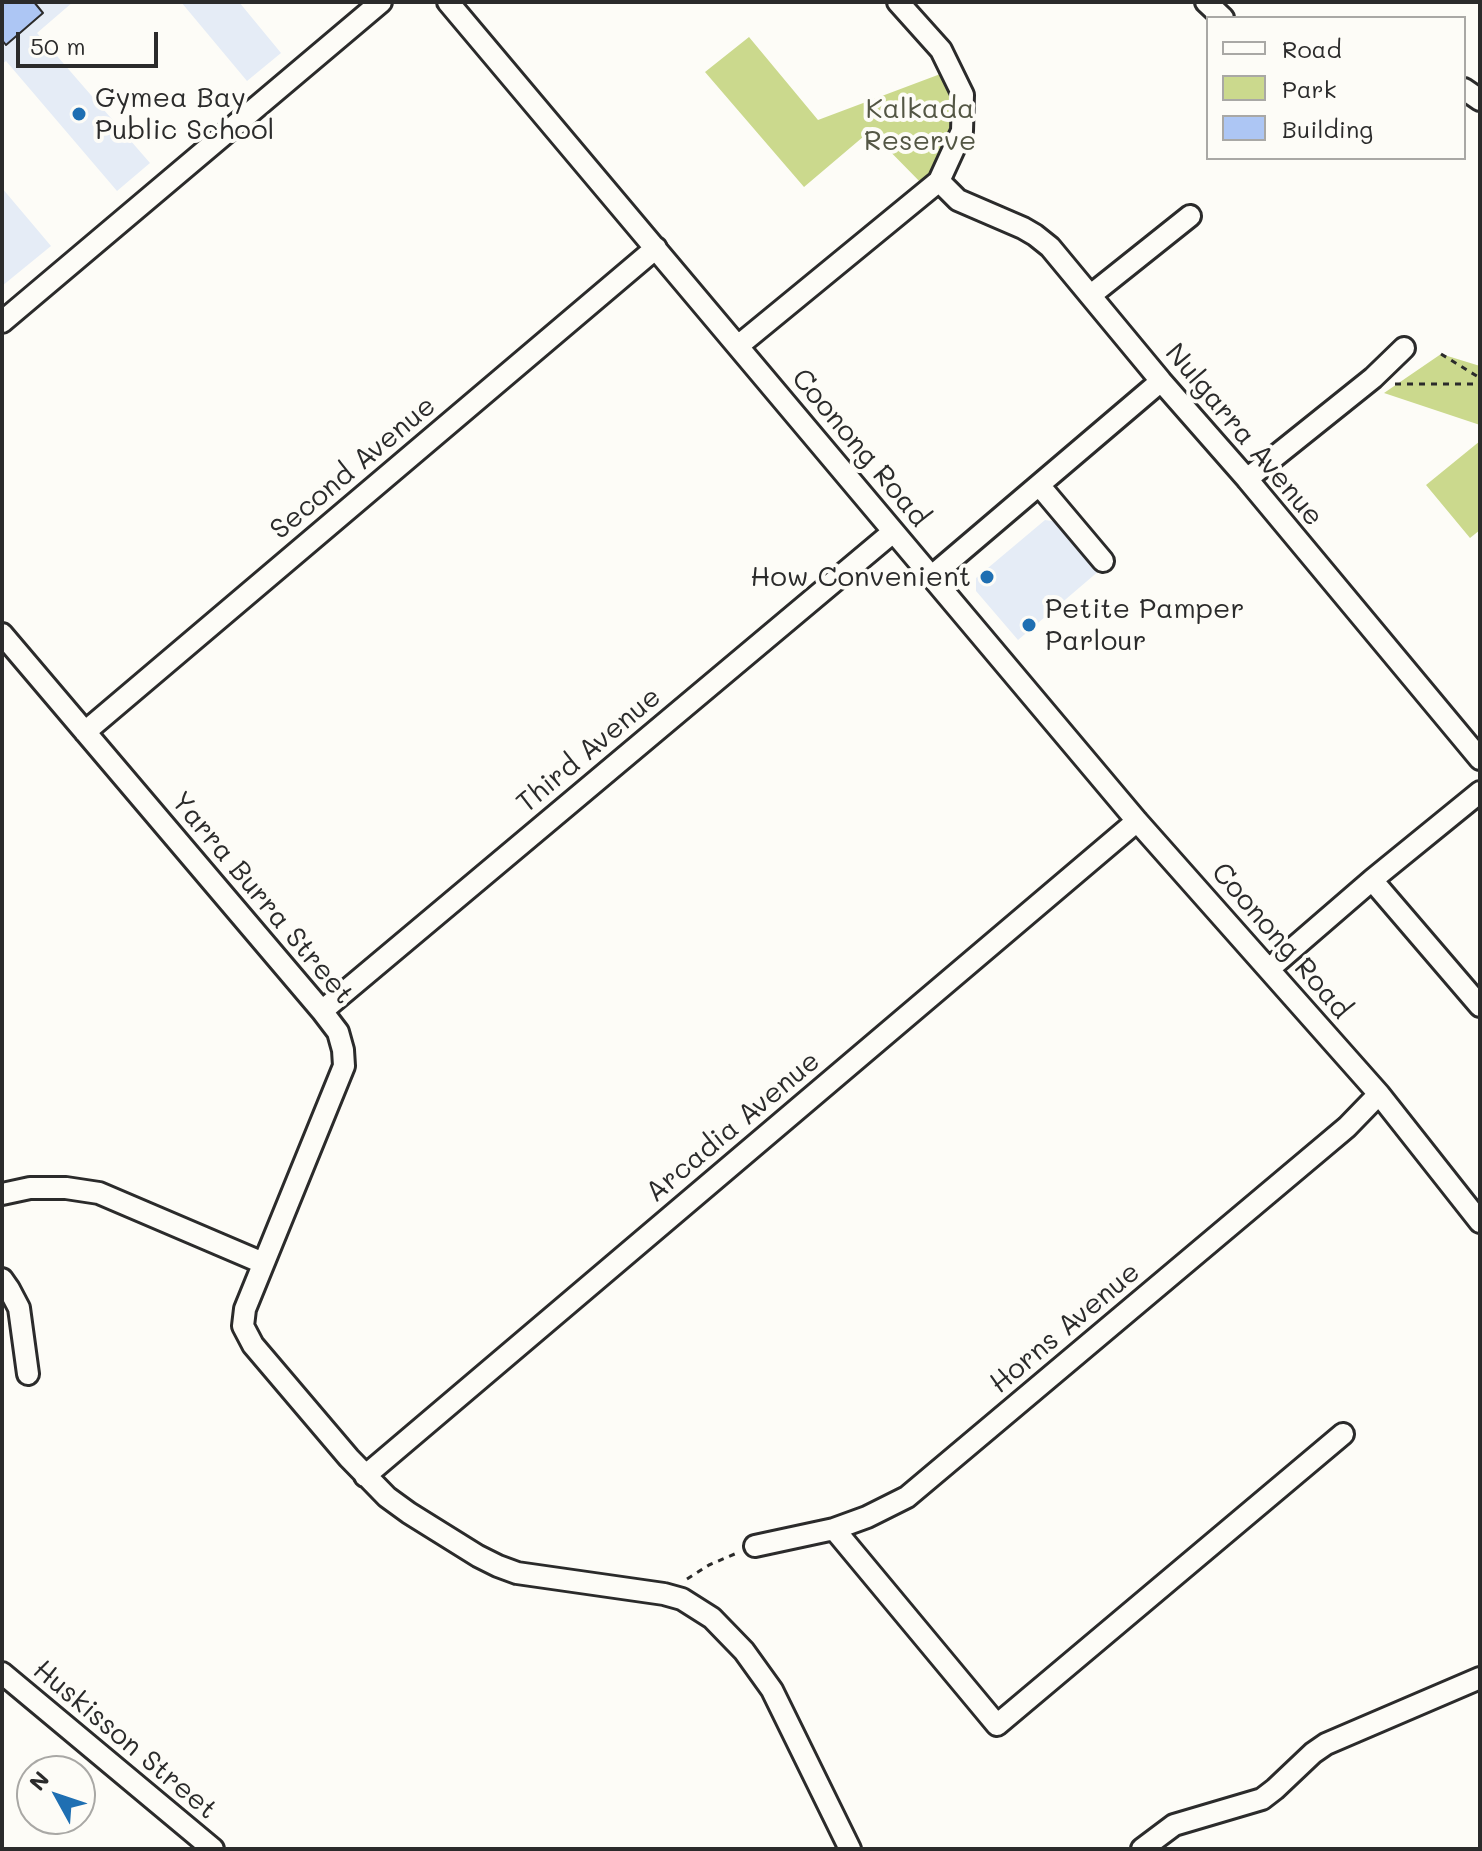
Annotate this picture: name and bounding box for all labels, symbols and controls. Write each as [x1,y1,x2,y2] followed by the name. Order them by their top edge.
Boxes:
[20,16,162,66] scale bar
[1206,16,1466,160] legend
[30,30,86,61] text: 50 m
[1282,33,1342,64] text: Road
[1282,73,1336,104] text: Park
[95,81,275,147] place label: Gymea Bay Public School
[864,92,976,158] park label: Kalkada Reserve
[70,105,88,123] marker: Gymea Bay Public School
[1282,113,1373,144] text: Building
[1158,337,1330,533] street label: Nulgarra Avenue
[784,362,936,534] street label: Coonong Road
[264,389,442,547] street label: Second Avenue
[750,560,971,594] place label: How Convenient
[978,568,996,586] marker: How Convenient
[1045,592,1244,658] place label: Petite Pamper Parlour
[1020,616,1038,634] marker: Petite Pamper Parlour
[510,680,668,820] street label: Third Avenue
[163,785,361,1011] street label: Yarra Burra Street
[1204,856,1358,1026] street label: Coonong Road
[639,1044,827,1210] street label: Arcadia Avenue
[983,1255,1147,1401] street label: Horns Avenue
[26,1653,224,1827] street label: Huskisson Street
[16,1755,96,1835] north arrow
[22,1765,55,1796] text: N

